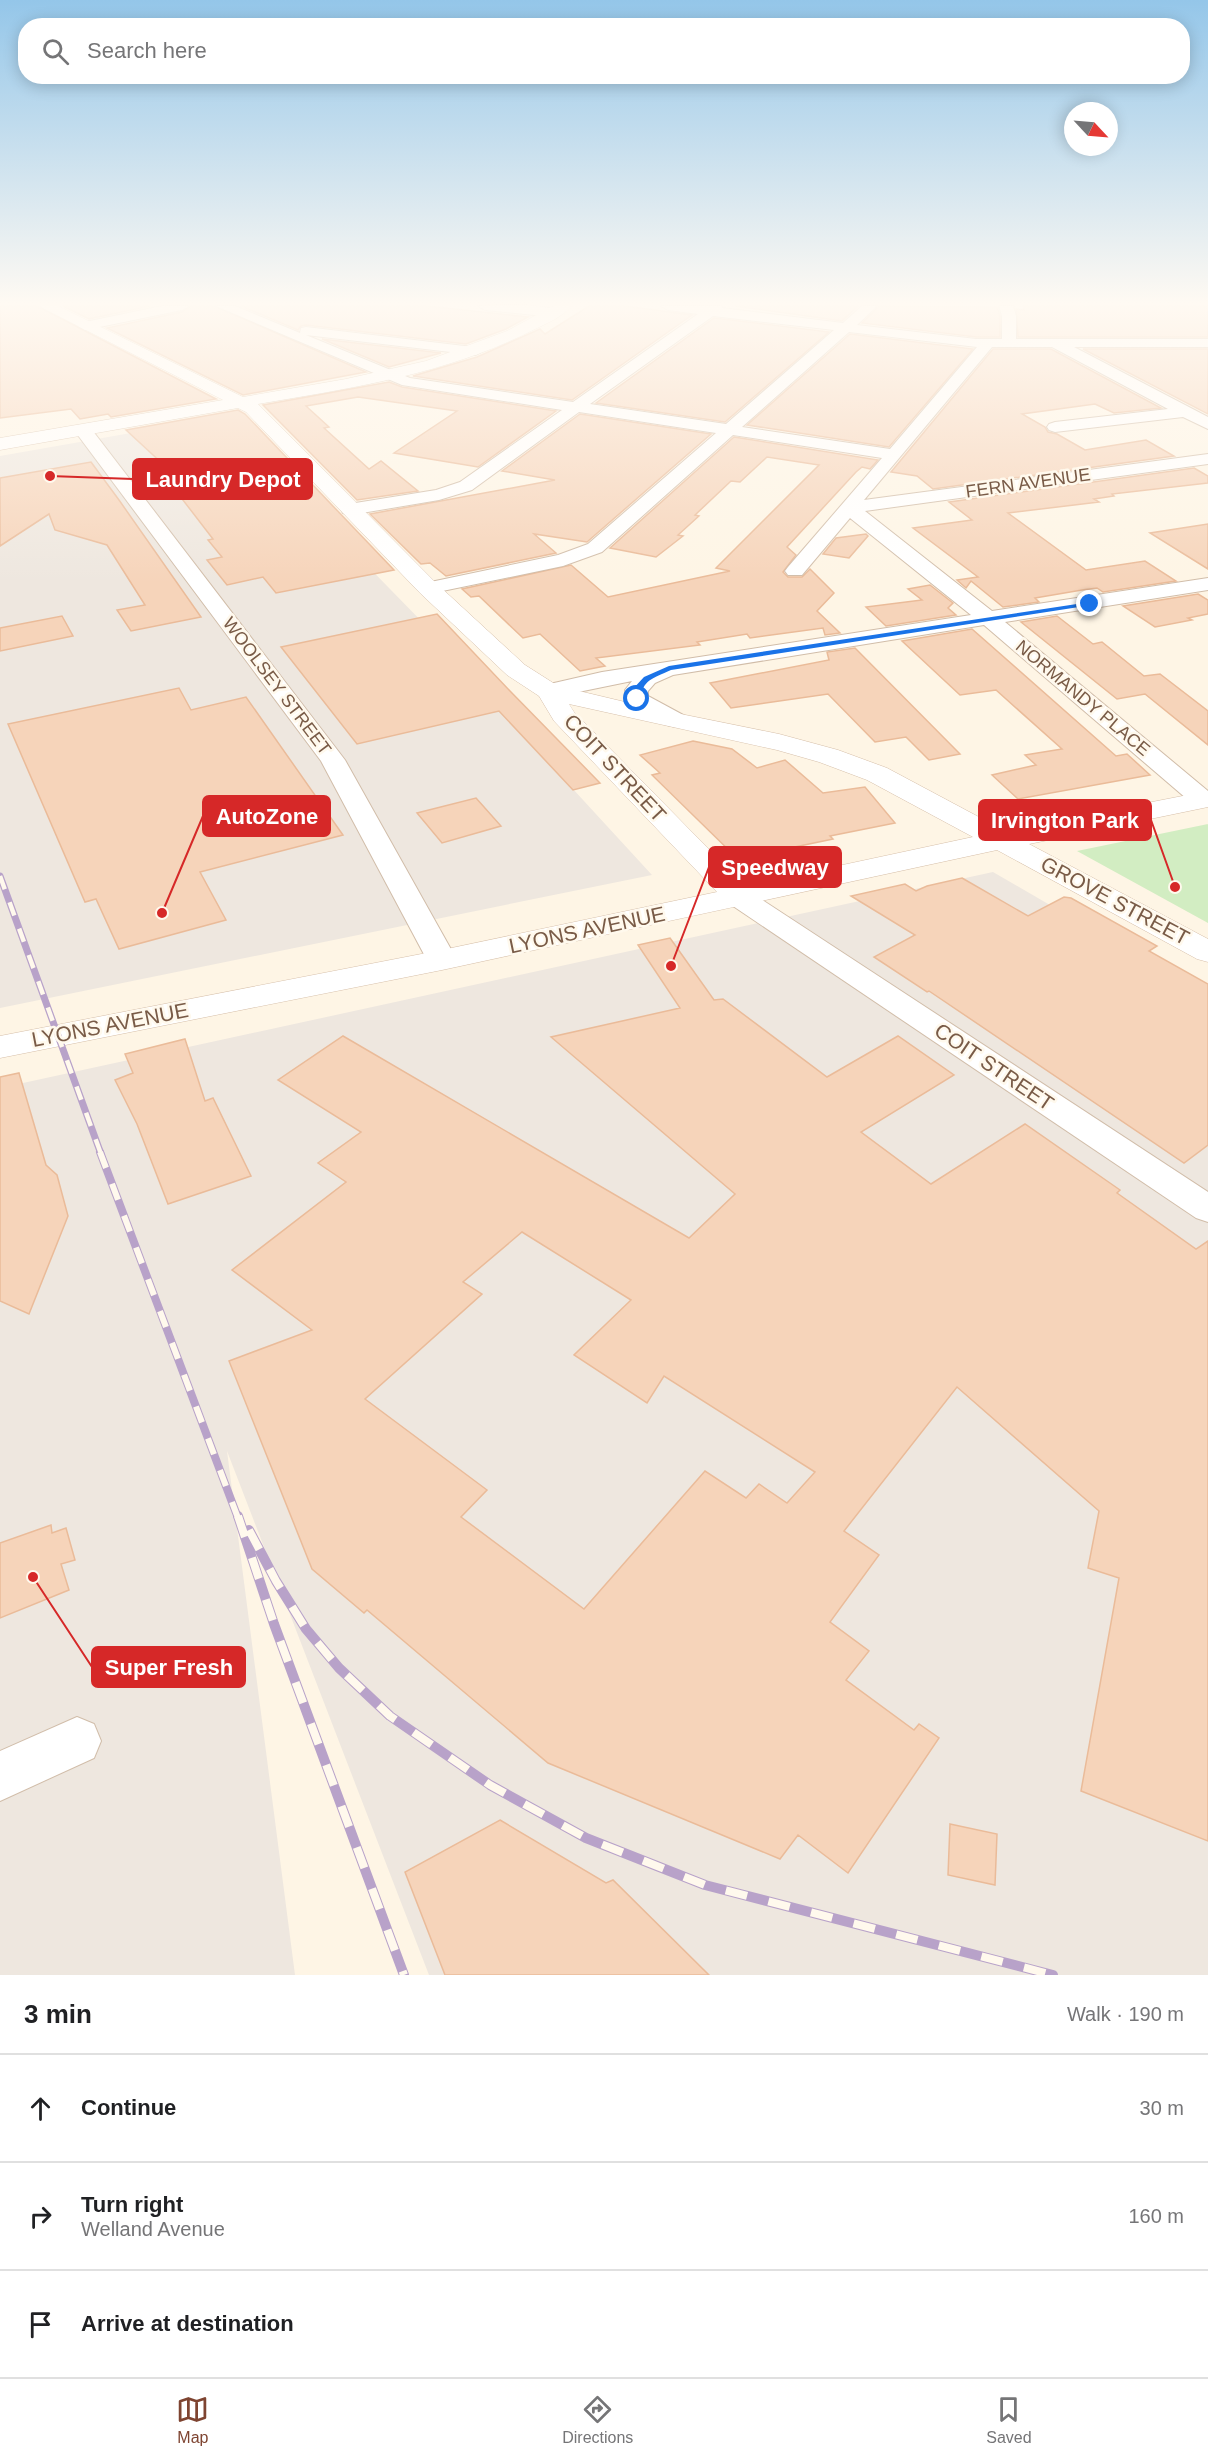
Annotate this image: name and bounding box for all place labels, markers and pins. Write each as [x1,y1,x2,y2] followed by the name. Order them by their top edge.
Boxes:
[133,459,312,499] callout: Laundry Depot
[203,796,330,836] callout: AutoZone
[979,800,1151,840] callout: Irvington Park
[709,847,841,887] callout: Speedway
[92,1647,245,1687] callout: Super Fresh

